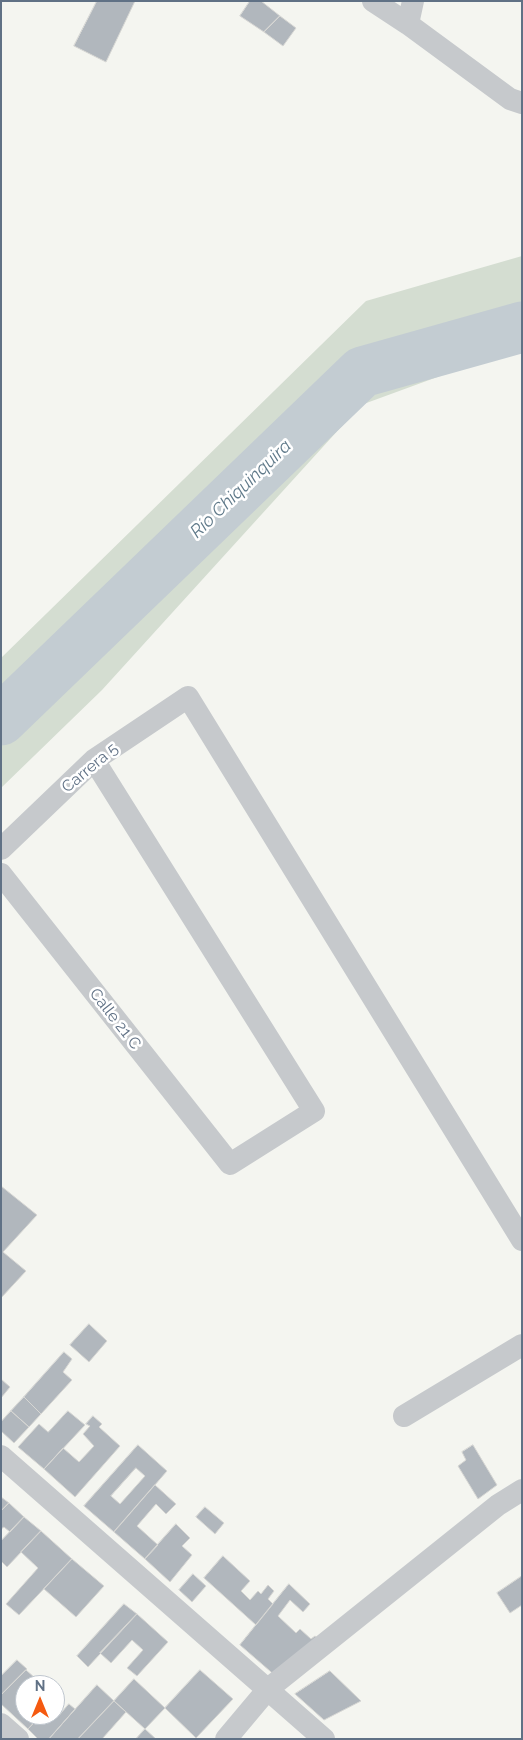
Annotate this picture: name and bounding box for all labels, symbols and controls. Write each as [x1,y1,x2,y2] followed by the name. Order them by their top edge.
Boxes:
[186,435,296,543] water label: Río Chiquinquira
[58,739,122,797] street label: Carrera 5
[85,985,145,1053] street label: Calle 21 C
[15,1675,65,1725] north arrow
[35,1678,45,1694] text: N

